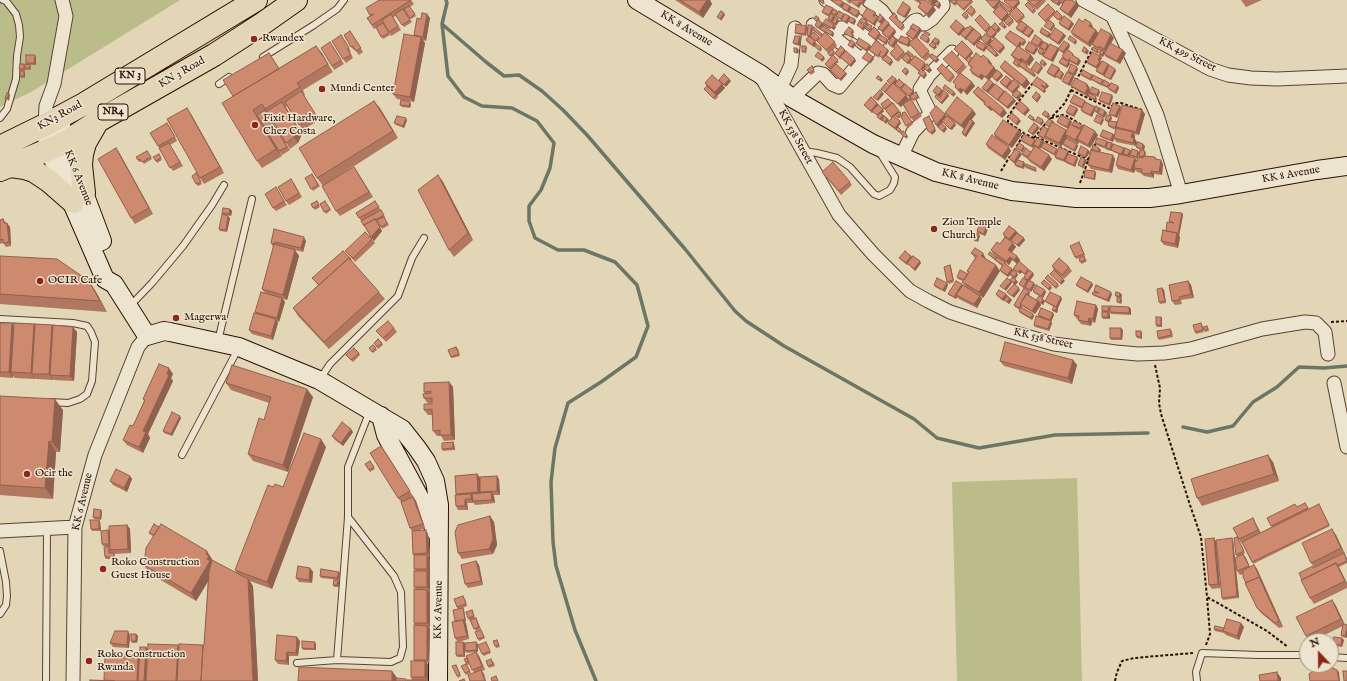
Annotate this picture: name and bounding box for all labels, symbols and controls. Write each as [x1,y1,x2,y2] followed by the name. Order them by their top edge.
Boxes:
[657,8,715,50] street label: KK 8 Avenue
[262,32,304,46] place label: Rwandex
[249,34,259,44] marker: Rwandex
[1156,35,1218,75] street label: KK 499 Street
[157,54,207,92] street label: KN 3 Road
[115,68,145,84] road number: KN 3
[330,82,395,96] place label: Mundi Center
[317,84,327,94] marker: Mundi Center
[35,98,85,134] street label: KN3 Road
[98,104,128,120] road number: NR4
[775,107,815,167] street label: KK 538 Street
[263,112,335,138] place label: Fixit Hardware, Chez Costa
[250,120,260,130] marker: Fixit Hardware, Chez Costa
[61,148,95,208] street label: KK 6 Avenue
[1261,163,1321,187] street label: KK 8 Avenue
[940,167,1000,193] street label: KK 8 Avenue
[942,216,1001,242] place label: Zion Temple Church
[929,224,939,234] marker: Zion Temple Church
[48,274,102,288] place label: OCIR Cafe
[35,276,45,286] marker: OCIR Cafe
[184,311,226,325] place label: Magerwa
[171,313,181,323] marker: Magerwa
[1012,326,1074,352] street label: KK 538 Street
[35,467,73,481] place label: Ocir the
[22,469,32,479] marker: Ocir the
[70,472,96,532] street label: KK 6 Avenue
[111,556,199,582] place label: Roko Construction Guest House
[98,564,108,574] marker: Roko Construction Guest House
[432,580,446,640] street label: KK 6 Avenue
[1299,633,1339,673] north arrow
[1308,635,1322,651] text: N
[97,648,185,674] place label: Roko Construction Rwanda
[84,656,94,666] marker: Roko Construction Rwanda

